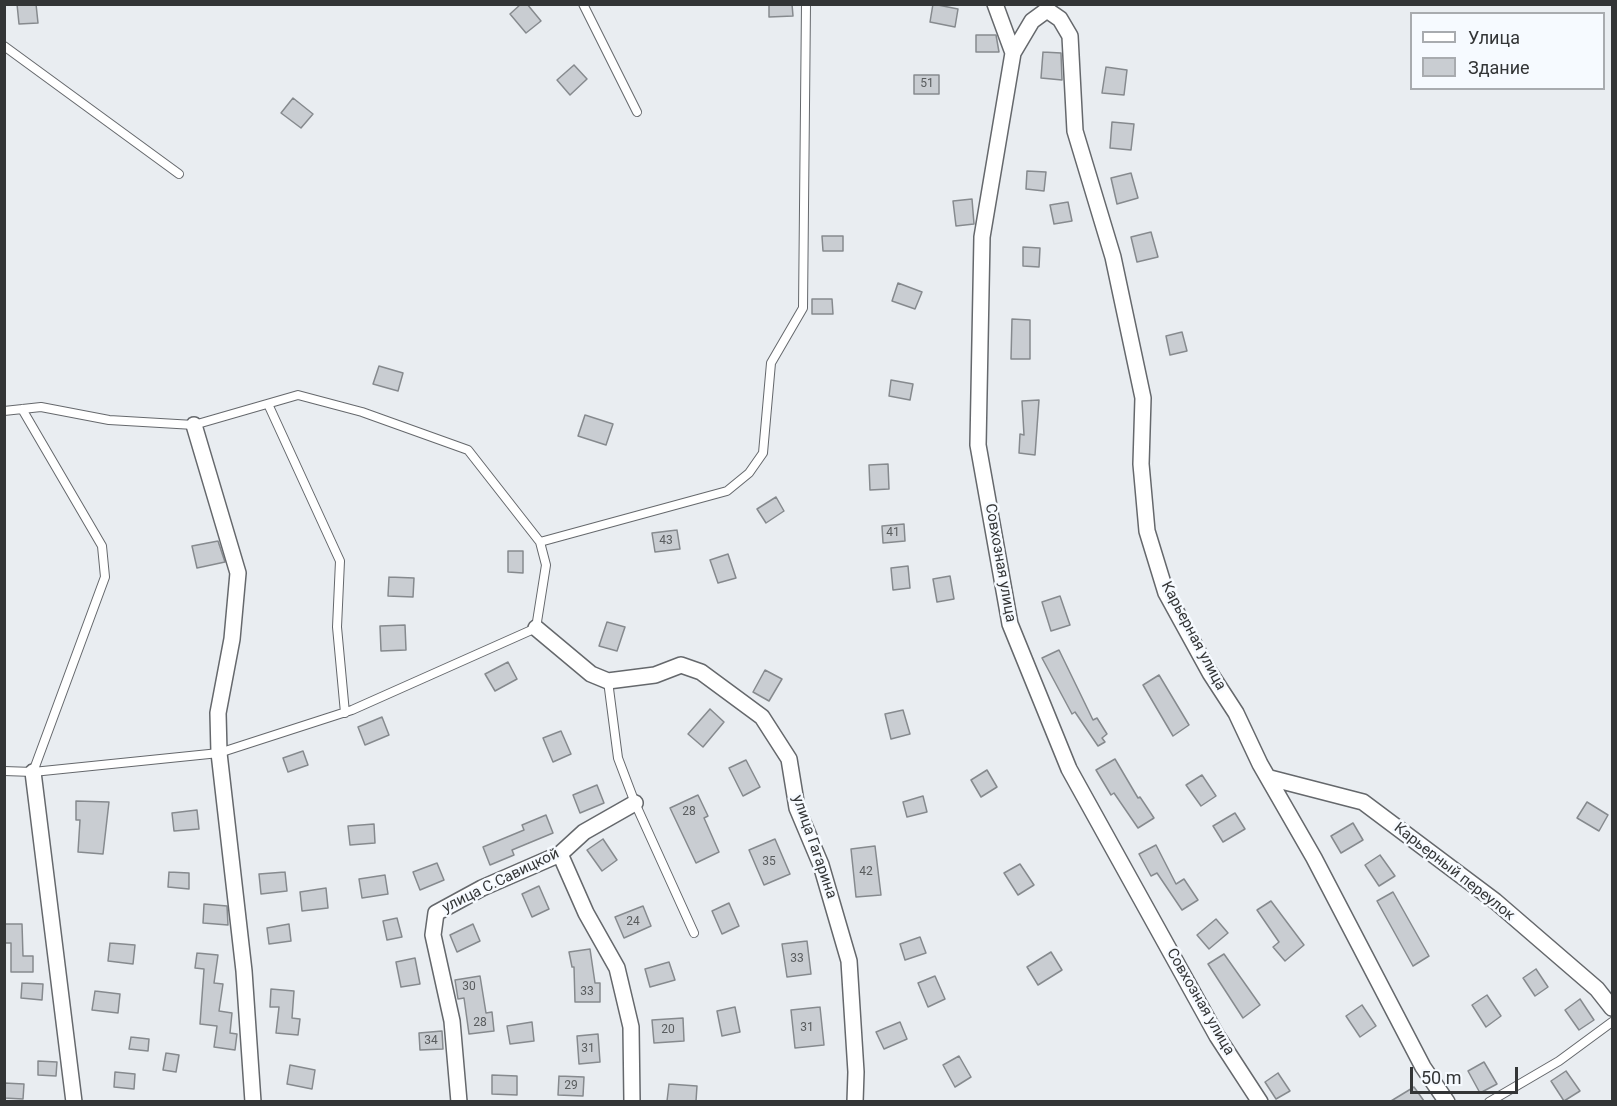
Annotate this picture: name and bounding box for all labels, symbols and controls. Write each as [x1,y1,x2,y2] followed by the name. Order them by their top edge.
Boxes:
[1410,12,1605,90] legend
[1468,27,1520,48] text: Улица
[1468,57,1530,78] text: Здание
[920,77,934,91] house number: 51
[981,502,1019,624] street label: Совхозная улица
[886,526,900,540] house number: 41
[659,534,673,548] house number: 43
[1157,578,1229,694] street label: Карьерная улица
[788,793,840,901] street label: улица Гагарина
[682,805,696,819] house number: 28
[1390,819,1518,925] street label: Карьерный переулок
[440,845,562,917] street label: улица С.Савицкой
[762,855,776,869] house number: 35
[859,865,873,879] house number: 42
[626,915,640,929] house number: 24
[1162,945,1238,1059] street label: Совхозная улица
[790,952,804,966] house number: 33
[462,980,476,994] house number: 30
[580,985,594,999] house number: 33
[473,1016,487,1030] house number: 28
[800,1021,814,1035] house number: 31
[661,1023,675,1037] house number: 20
[424,1034,438,1048] house number: 34
[581,1042,595,1056] house number: 31
[1413,1055,1521,1093] scale bar
[1421,1067,1461,1088] text: 50 m
[564,1079,578,1093] house number: 29

